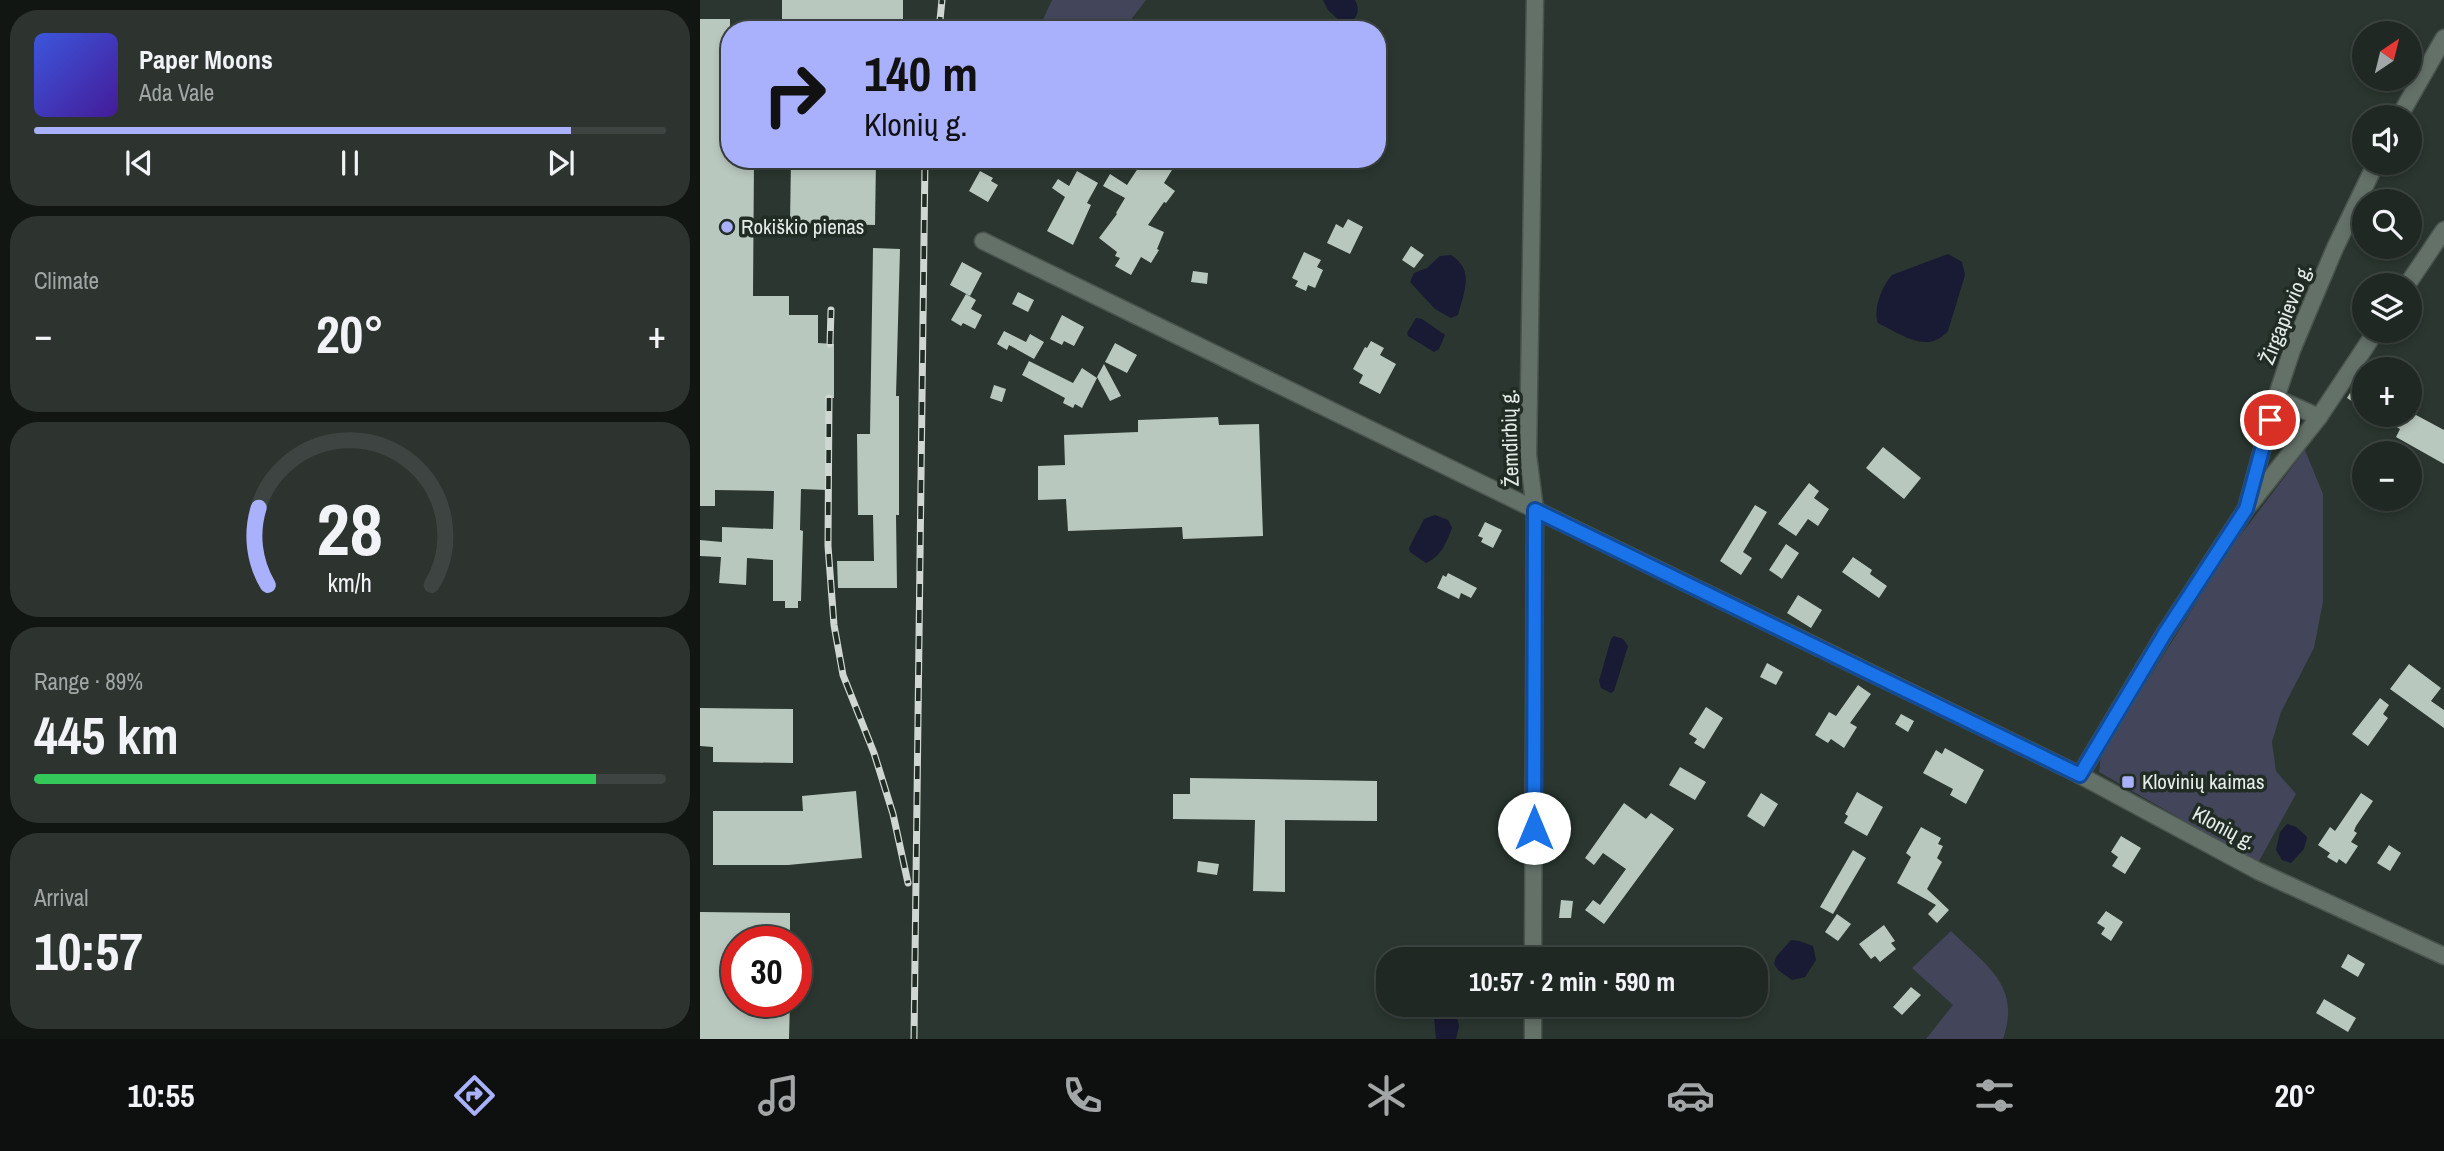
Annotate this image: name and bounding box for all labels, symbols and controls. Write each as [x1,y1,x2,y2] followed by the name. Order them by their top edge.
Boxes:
[2352,21,2422,91] north arrow
[2352,21,2422,511] map controls
[864,40,978,106] text: 140 m
[139,42,273,77] text: Paper Moons
[749,49,840,140] icon: right
[139,77,214,108] text: Ada Vale
[864,103,968,146] text: Klonių g.
[2352,105,2422,175] button: sound
[120,144,158,182] icon: previous
[331,144,369,182] icon: pause
[542,144,580,182] icon: next
[2352,189,2422,259] button: search
[741,212,864,241] place label: Rokiškio pienas
[719,219,735,235] marker: Rokiškio pienas
[2252,259,2319,369] street label: Žirgapievio g.
[34,265,99,296] text: Climate
[2352,273,2422,343] button: layers
[316,299,384,369] text: 20°
[34,309,52,360] text: −
[648,309,666,360] text: +
[2352,357,2422,427] button: +
[1493,389,1526,487] street label: Žemdirbių g.
[2240,390,2300,450] pin
[2251,401,2289,439] icon: arrive
[2352,441,2422,511] button: −
[317,481,383,579] text: 28
[328,566,372,600] text: km/h
[34,666,143,697] text: Range · 89%
[34,700,179,770] text: 445 km
[2142,767,2265,796] place label: Klovinių kaimas
[2120,774,2136,790] marker: Klovinių kaimas
[1497,791,1571,865] position arrow
[2187,799,2261,856] street label: Klonių g.
[34,882,89,913] text: Arrival
[34,916,143,986] text: 10:57
[721,926,812,1017] speed limit sign: 30
[1469,964,1675,999] text: 10:57 · 2 min · 590 m
[450,1071,499,1120] icon: directions
[754,1071,803,1120] icon: music
[1058,1071,1107,1120] icon: phone
[1362,1071,1411,1120] icon: climate
[1666,1071,1715,1120] icon: car
[1970,1071,2019,1120] icon: filters
[128,1074,195,1117] text: 10:55
[2274,1074,2316,1117] text: 20°

